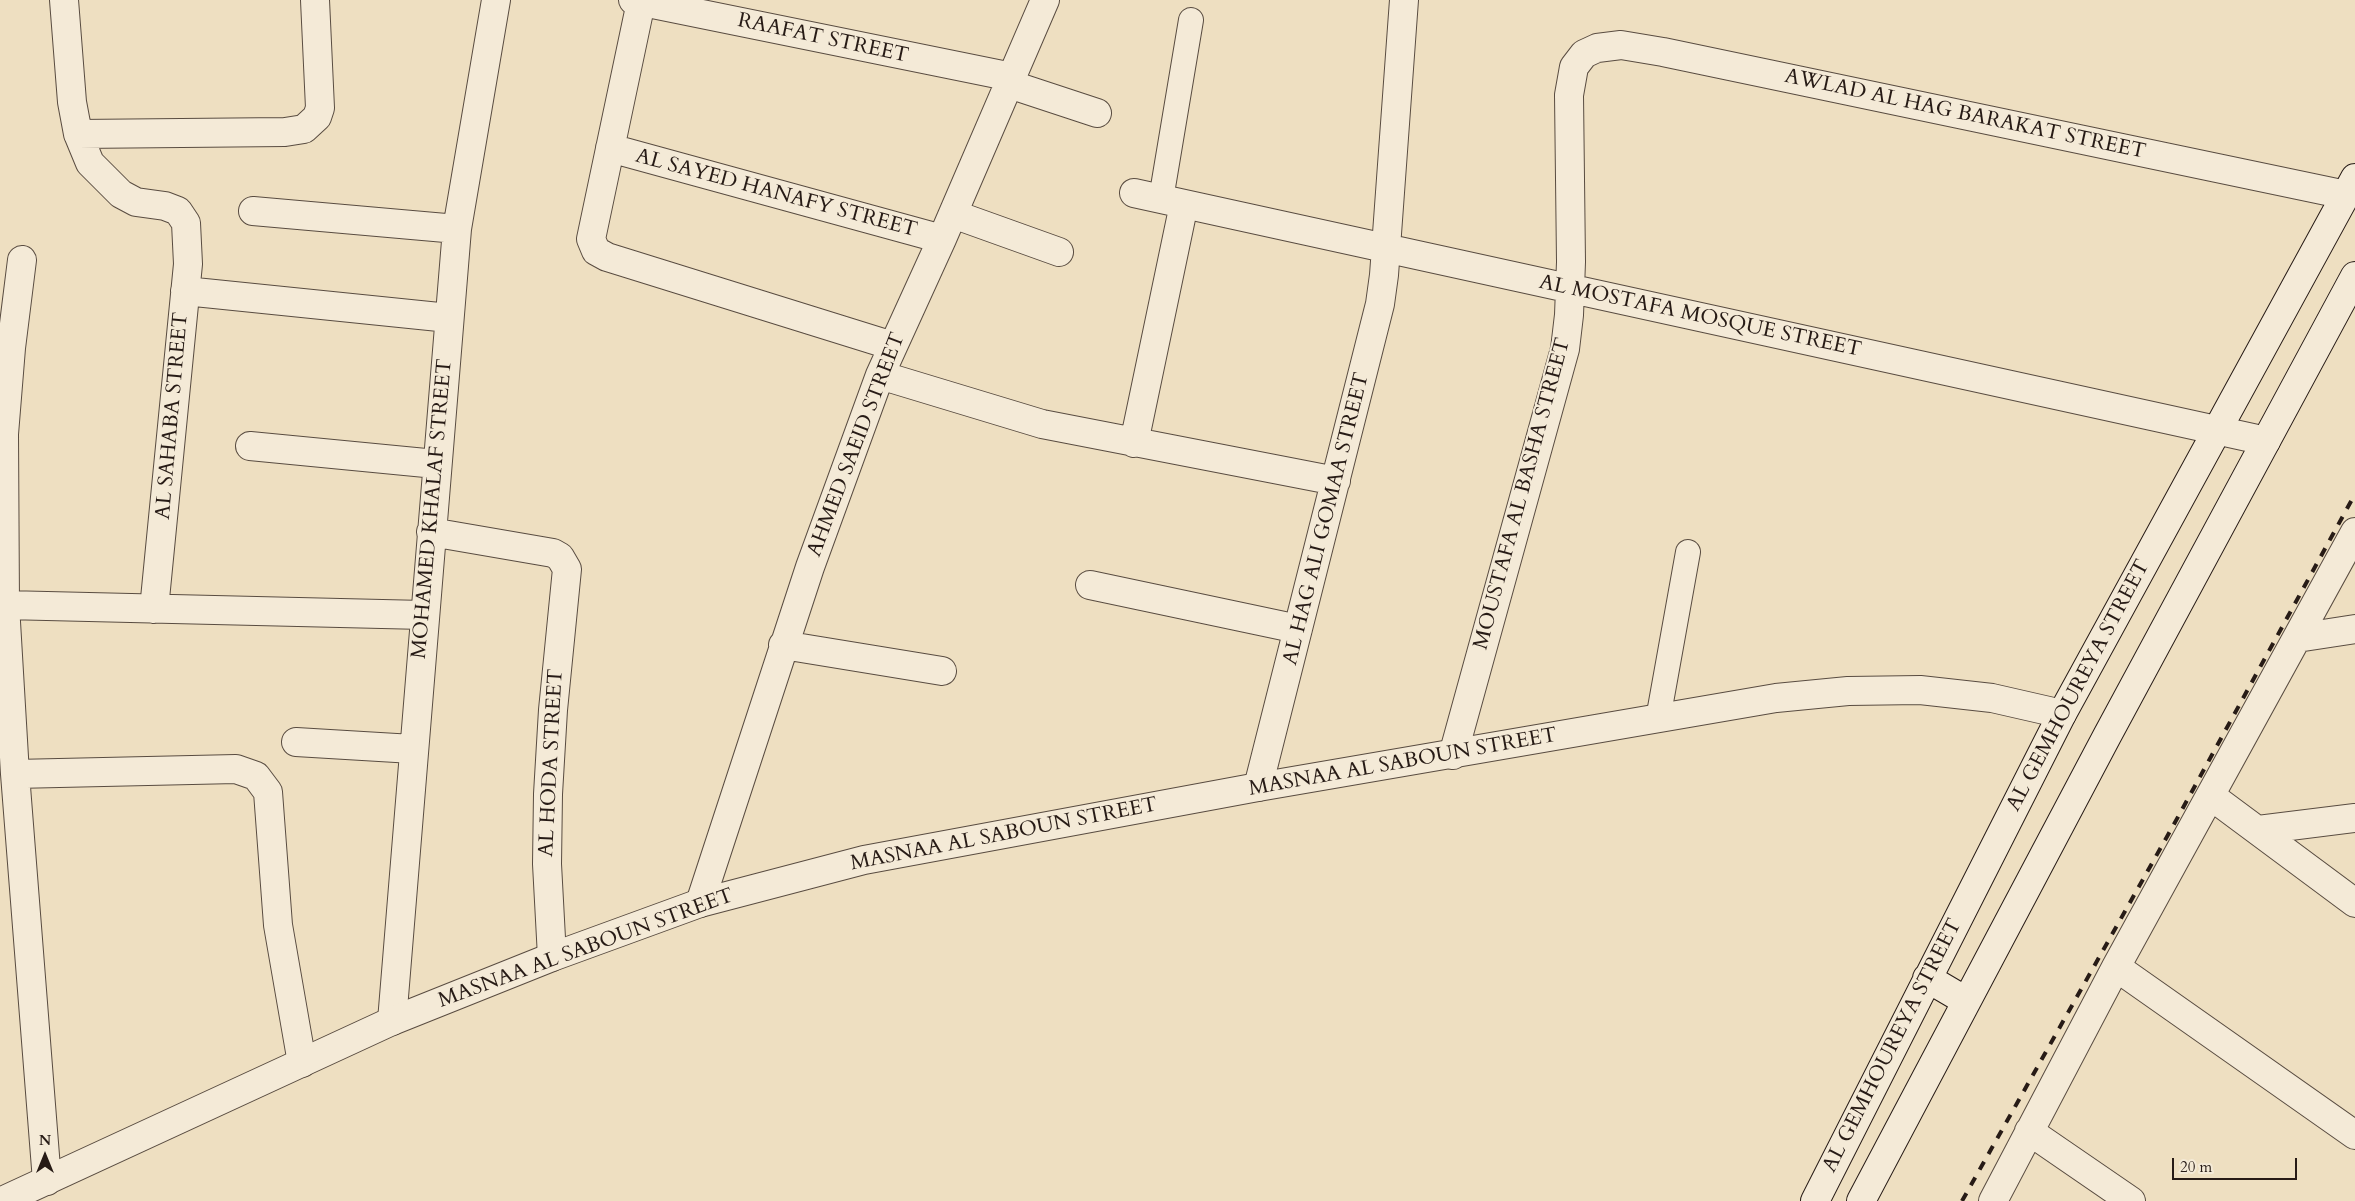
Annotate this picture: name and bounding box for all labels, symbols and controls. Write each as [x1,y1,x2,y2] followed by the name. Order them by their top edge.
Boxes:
[735,9,911,69] street label: RAAFAT STREET
[1782,64,2148,166] street label: AWLAD AL HAG BARAKAT STREET
[632,144,920,244] street label: AL SAYED HANAFY STREET
[1537,271,1863,363] street label: AL MOSTAFA MOSQUE STREET
[151,311,195,521] street label: AL SAHABA STREET
[803,329,911,561] street label: AHMED SAEID STREET
[1469,336,1577,652] street label: MOUSTAFA AL BASHA STREET
[407,358,459,660] street label: MOHAMED KHALAF STREET
[1278,370,1376,668] street label: AL HAG ALI GOMAA STREET
[2002,556,2156,816] street label: AL GEMHOUREYA STREET
[534,668,570,858] street label: AL HODA STREET
[1247,723,1559,803] street label: MASNAA AL SABOUN STREET
[848,793,1160,877] street label: MASNAA AL SABOUN STREET
[435,884,737,1014] street label: MASNAA AL SABOUN STREET
[1818,915,1968,1177] street label: AL GEMHOUREYA STREET
[20,1131,70,1181] north arrow
[39,1131,51,1150] text: N
[2175,1148,2300,1180] scale bar
[2180,1157,2212,1177] text: 20 m

